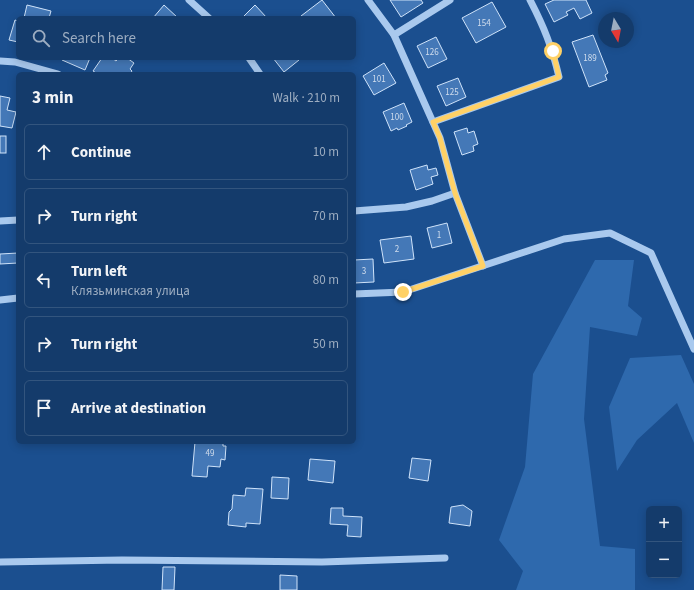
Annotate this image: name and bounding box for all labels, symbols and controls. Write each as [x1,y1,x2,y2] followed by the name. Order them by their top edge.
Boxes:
[598,12,634,48] north arrow
[16,16,356,60] search box
[477,17,491,30] house number: 154
[30,27,52,49] icon: search
[62,28,136,49] text: Search here
[544,42,562,60] route start
[425,46,439,59] house number: 126
[583,52,597,65] house number: 189
[372,73,386,86] house number: 101
[32,86,73,110] text: 3 min
[445,86,459,99] house number: 125
[272,89,340,107] text: Walk · 210 m
[390,111,404,124] house number: 100
[33,141,55,163] icon: ahead
[71,142,131,163] text: Continue
[313,143,339,161] text: 10 m
[33,205,55,227] icon: right
[71,206,137,227] text: Turn right
[313,207,339,225] text: 70 m
[437,229,441,242] house number: 1
[395,243,400,256] house number: 2
[71,261,127,282] text: Turn left
[362,265,367,278] house number: 3
[33,269,55,291] icon: left
[313,271,339,289] text: 80 m
[71,282,190,300] text: Клязьминская улица
[394,283,412,301] route end
[33,333,55,355] icon: right
[71,334,137,355] text: Turn right
[313,335,339,353] text: 50 m
[33,397,55,419] icon: arrive
[71,398,206,419] text: Arrive at destination
[206,447,215,460] house number: 49
[646,506,682,578] map controls
[646,506,682,542] button: +
[646,542,682,578] button: −

